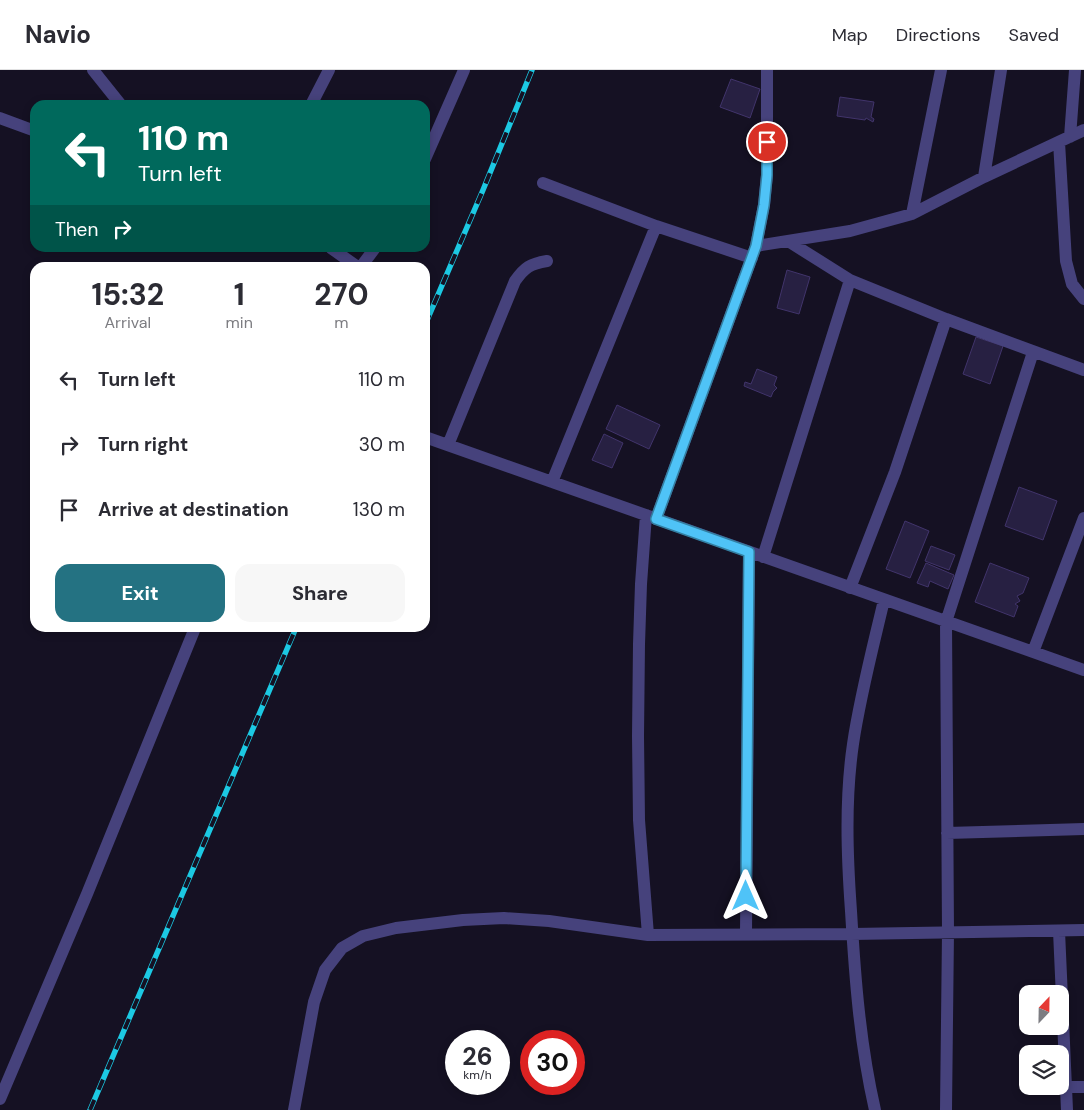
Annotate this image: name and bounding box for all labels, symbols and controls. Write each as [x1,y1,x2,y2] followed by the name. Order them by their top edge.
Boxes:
[25,19,91,50] text: Navio
[832,23,868,47] text: Map
[896,23,981,47] text: Directions
[1009,23,1059,47] text: Saved
[138,115,229,161] text: 110 m
[55,120,120,185] icon: left
[746,121,788,163] pin
[753,128,781,156] icon: arrive
[138,159,222,188] text: Turn left
[108,215,136,243] icon: right
[55,217,98,242] text: Then
[91,275,164,314] text: 15:32
[234,275,245,314] text: 1
[314,275,369,314] text: 270
[104,312,151,333] text: Arrival
[226,312,253,333] text: min
[334,312,349,333] text: m
[55,366,83,394] icon: left
[98,367,176,392] text: Turn left
[358,367,405,392] text: 110 m
[55,431,83,459] icon: right
[98,432,188,457] text: Turn right
[359,432,405,457] text: 30 m
[55,496,83,524] icon: arrive
[98,497,289,522] text: Arrive at destination
[353,497,405,522] text: 130 m
[55,564,225,622] button: Exit
[235,564,405,622] button: Share
[719,869,771,921] position arrow
[1019,985,1069,1035] north arrow
[1019,985,1069,1095] map controls
[520,1030,585,1095] speed limit sign: 30
[462,1040,493,1073] text: 26
[1019,1045,1069,1095] button: layers
[463,1067,492,1083] text: km/h

